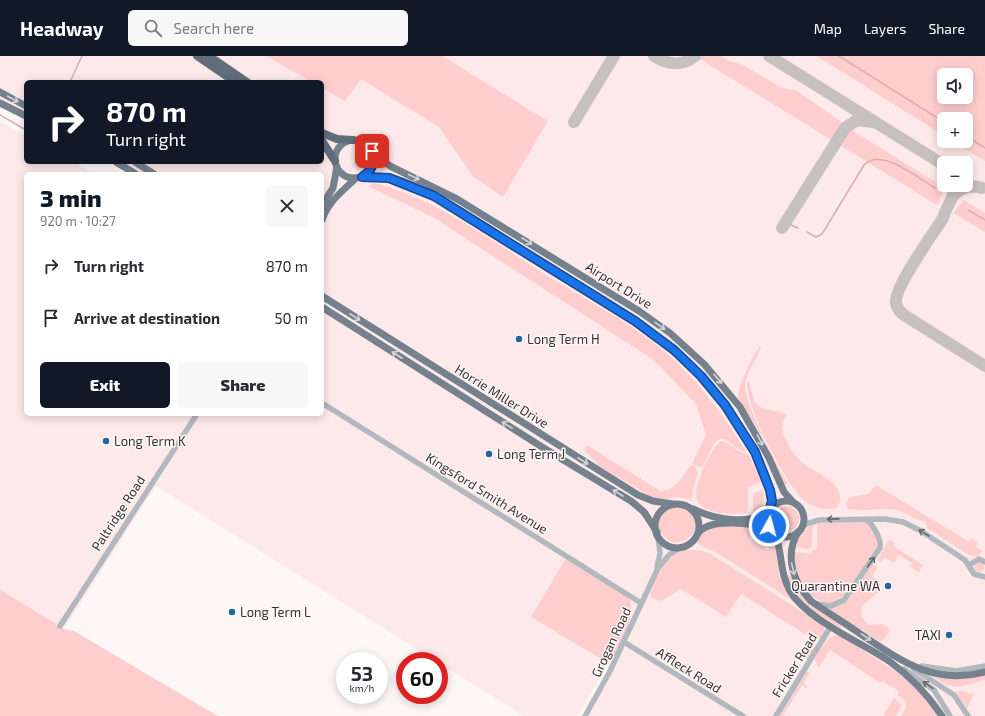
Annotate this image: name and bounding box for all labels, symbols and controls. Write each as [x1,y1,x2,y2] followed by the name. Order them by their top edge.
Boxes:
[128,10,408,46] search box
[20,17,104,40] text: Headway
[142,17,164,39] icon: search
[174,19,254,37] text: Search here
[814,20,842,37] text: Map
[864,20,906,37] text: Layers
[928,20,965,37] text: Share
[937,68,973,192] map controls
[937,68,973,104] button: sound
[106,94,187,128] text: 870 m
[7,96,19,103] one-way arrow
[40,96,92,148] icon: right
[937,112,973,148] button: +
[106,128,186,150] text: Turn right
[355,134,389,168] pin
[361,140,383,162] icon: arrive
[937,156,973,192] button: −
[407,174,419,181] one-way arrow
[40,183,102,212] text: 3 min
[266,185,308,227] button: close
[40,213,116,229] text: 920 m · 10:27
[521,237,532,245] one-way arrow
[40,255,62,277] icon: right
[74,257,144,275] text: Turn right
[266,257,308,275] text: 870 m
[583,258,655,312] street label: Airport Drive
[40,307,62,329] icon: arrive
[74,309,220,327] text: Arrive at destination
[274,309,308,327] text: 50 m
[349,313,360,321] one-way arrow
[654,322,665,330] one-way arrow
[527,331,600,347] place label: Long Term H
[514,334,524,344] marker: Long Term H
[392,351,403,359] one-way arrow
[452,361,552,431] street label: Horrie Miller Drive
[40,362,170,408] button: Exit
[178,362,308,408] button: Share
[713,374,722,384] one-way arrow
[501,420,513,428] one-way arrow
[114,433,186,449] place label: Long Term K
[757,434,765,446] one-way arrow
[101,436,111,446] marker: Long Term K
[497,446,565,462] place label: Long Term J
[423,449,551,537] street label: Kingsford Smith Avenue
[484,449,494,459] marker: Long Term J
[577,457,588,465] one-way arrow
[88,472,148,554] street label: Paltridge Road
[612,488,624,496] one-way arrow
[748,505,790,547] position arrow
[827,516,840,523] one-way arrow
[919,529,930,537] one-way arrow
[867,557,875,568] one-way arrow
[789,563,797,576] one-way arrow
[791,578,880,594] place label: Quarantine WA
[883,581,893,591] marker: Quarantine WA
[240,604,311,620] place label: Long Term L
[588,604,634,680] street label: Grogan Road
[227,607,237,617] marker: Long Term L
[915,627,941,643] place label: TAXI
[768,630,820,700] street label: Fricker Road
[944,630,954,640] marker: TAXI
[860,633,871,641] one-way arrow
[654,644,724,696] street label: Affleck Road
[396,652,448,704] speed limit sign: 60
[351,661,373,685] text: 53
[922,681,933,689] one-way arrow
[350,682,374,694] text: km/h

